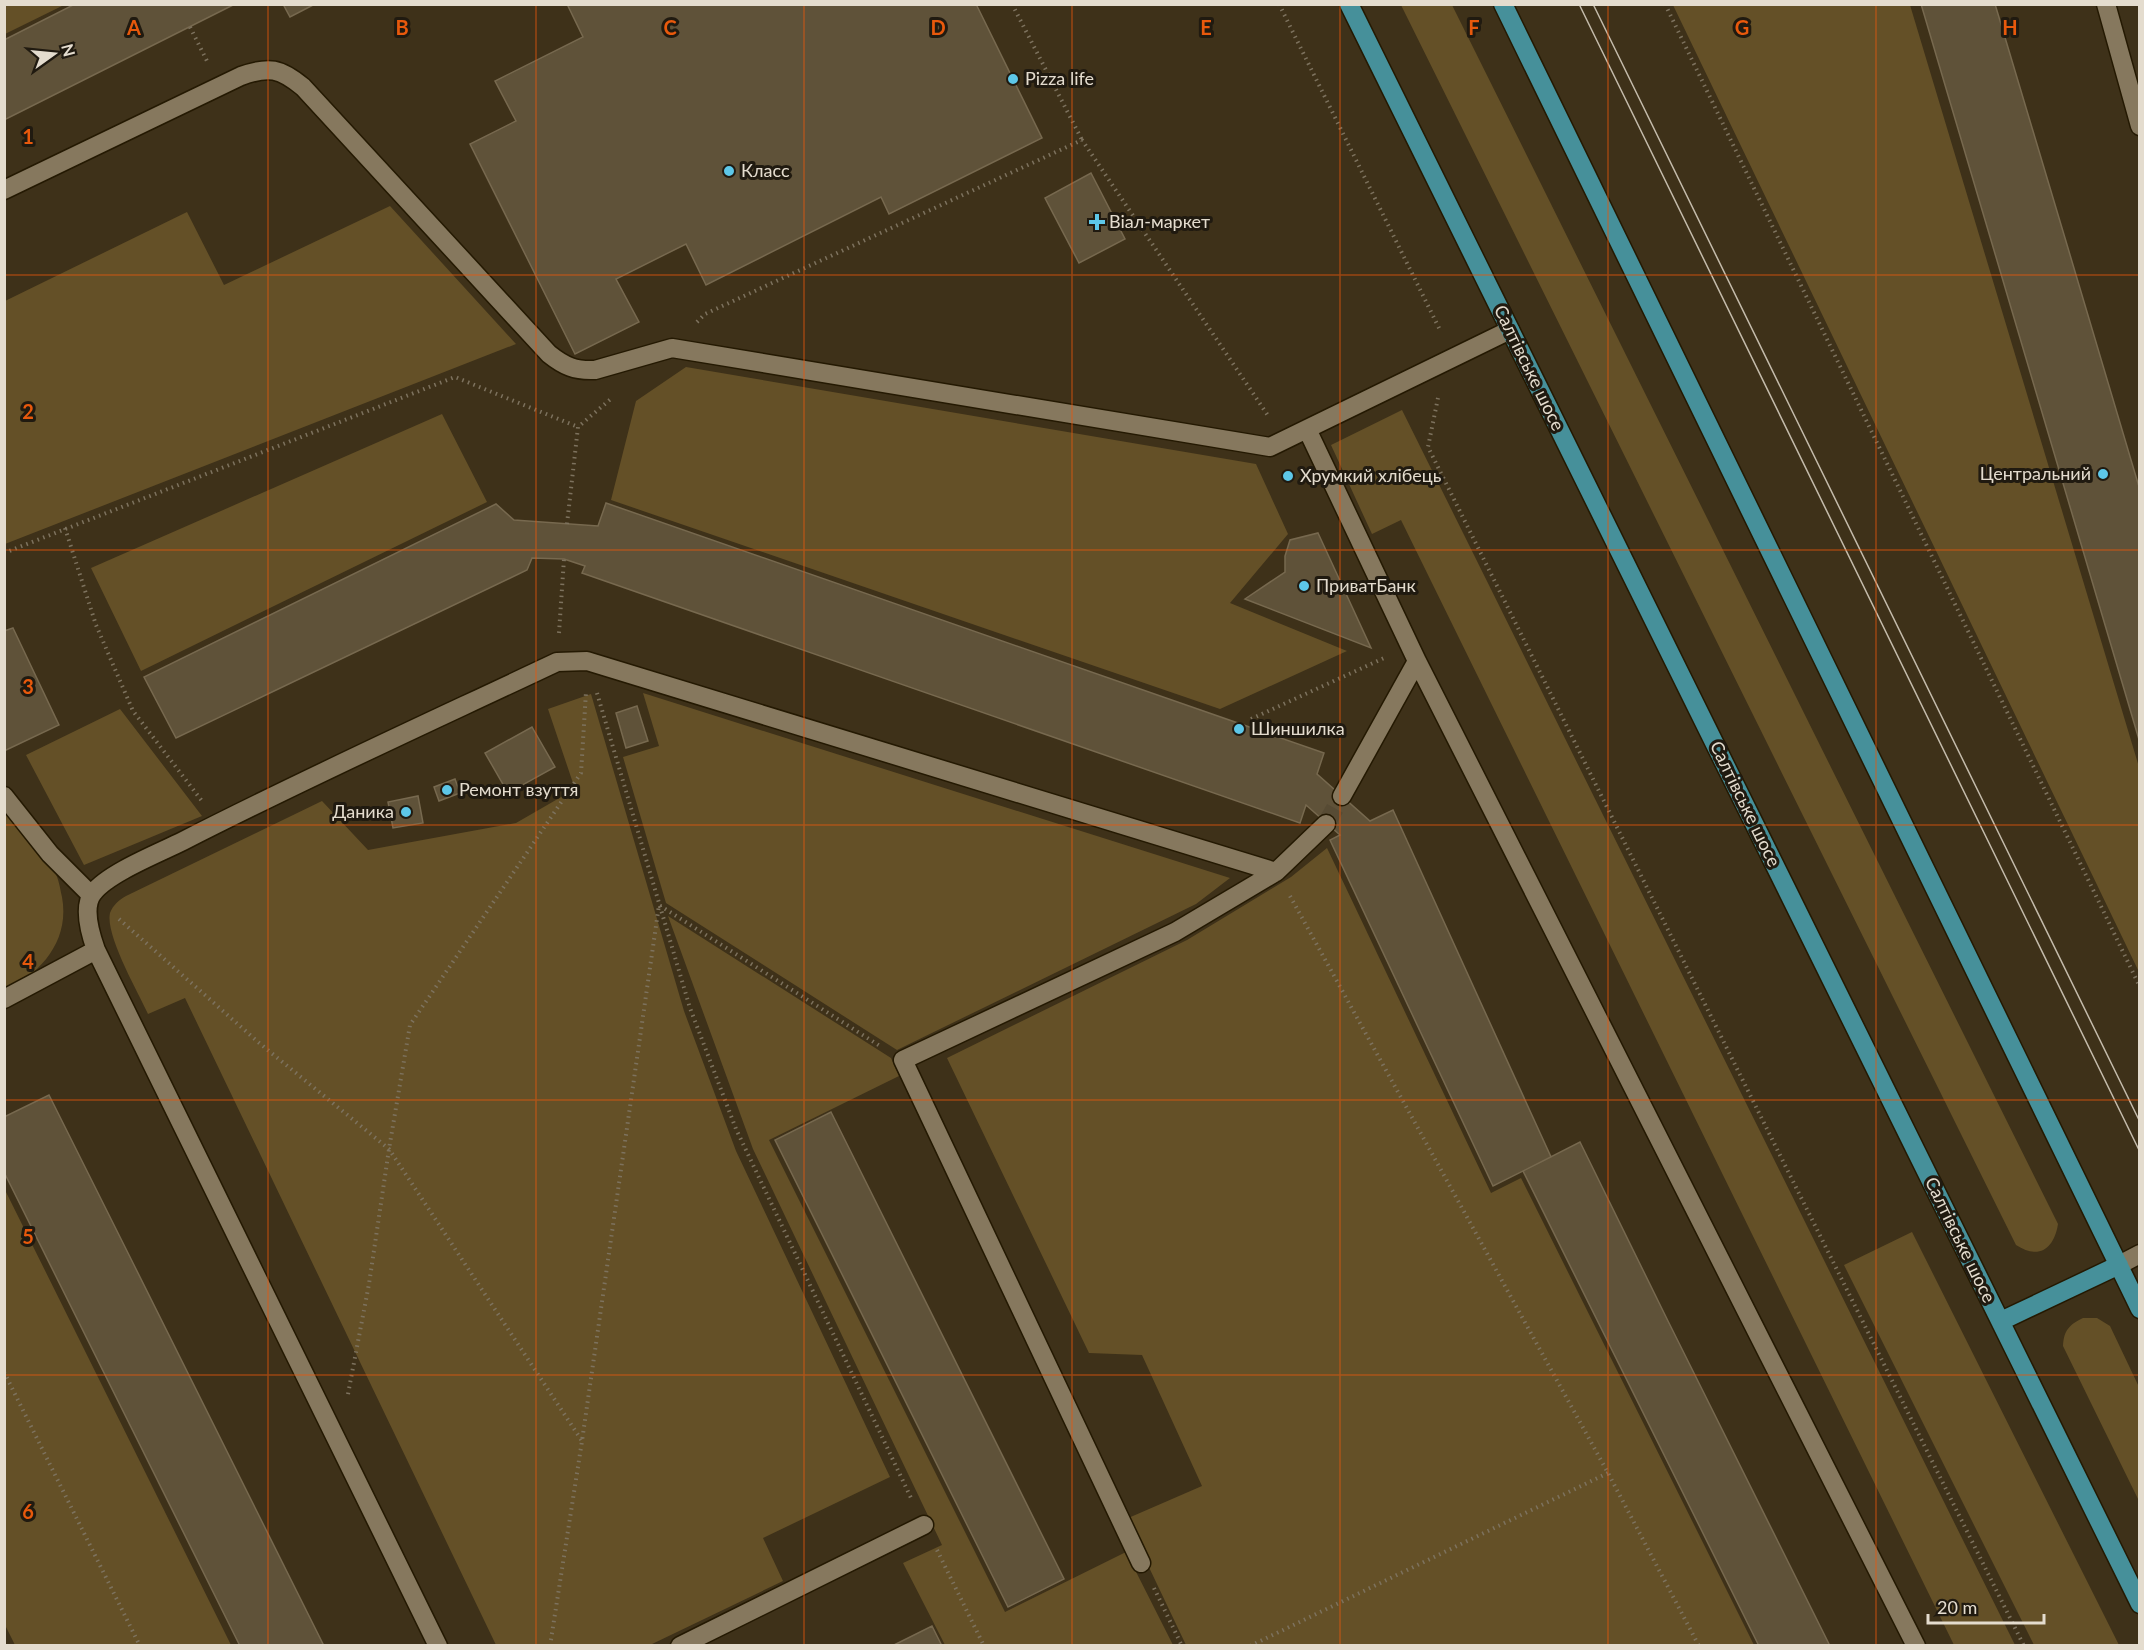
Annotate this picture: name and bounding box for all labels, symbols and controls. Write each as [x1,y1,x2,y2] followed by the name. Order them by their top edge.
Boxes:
[126,15,141,39] text: A
[395,15,409,39] text: B
[663,15,677,39] text: C
[930,15,946,39] text: D
[1200,15,1212,39] text: E
[1468,15,1480,39] text: F
[1735,15,1749,39] text: G
[2002,15,2018,39] text: H
[24,24,84,84] north arrow
[58,42,80,58] text: N
[1025,67,1094,89] place label: Pizza life
[1006,72,1020,86] marker: Pizza life
[22,124,34,148] text: 1
[741,159,790,181] place label: Класс
[722,164,736,178] marker: Класс
[1109,210,1210,232] place label: Віал-маркет
[1090,215,1104,229] marker: Віал-маркет
[1490,301,1570,434] street label: Салтівське шосе
[22,399,34,423] text: 2
[1980,462,2091,484] place label: Центральний
[1300,464,1442,486] place label: Хрумкий хлібець
[2096,467,2110,481] marker: Центральний
[1281,469,1295,483] marker: Хрумкий хлібець
[1316,574,1416,596] place label: ПриватБанк
[1297,579,1311,593] marker: ПриватБанк
[22,674,34,698] text: 3
[1251,717,1345,739] place label: Шиншилка
[1232,722,1246,736] marker: Шиншилка
[1706,737,1786,870] street label: Салтівське шосе
[459,778,578,800] place label: Ремонт взуття
[440,783,454,797] marker: Ремонт взуття
[332,800,394,822] place label: Даника
[399,805,413,819] marker: Даника
[22,949,34,973] text: 4
[1921,1173,2001,1306] street label: Салтівське шосе
[22,1224,34,1248] text: 5
[22,1499,34,1523] text: 6
[1928,1587,2044,1625] scale bar
[1937,1596,1977,1618] text: 20 m

